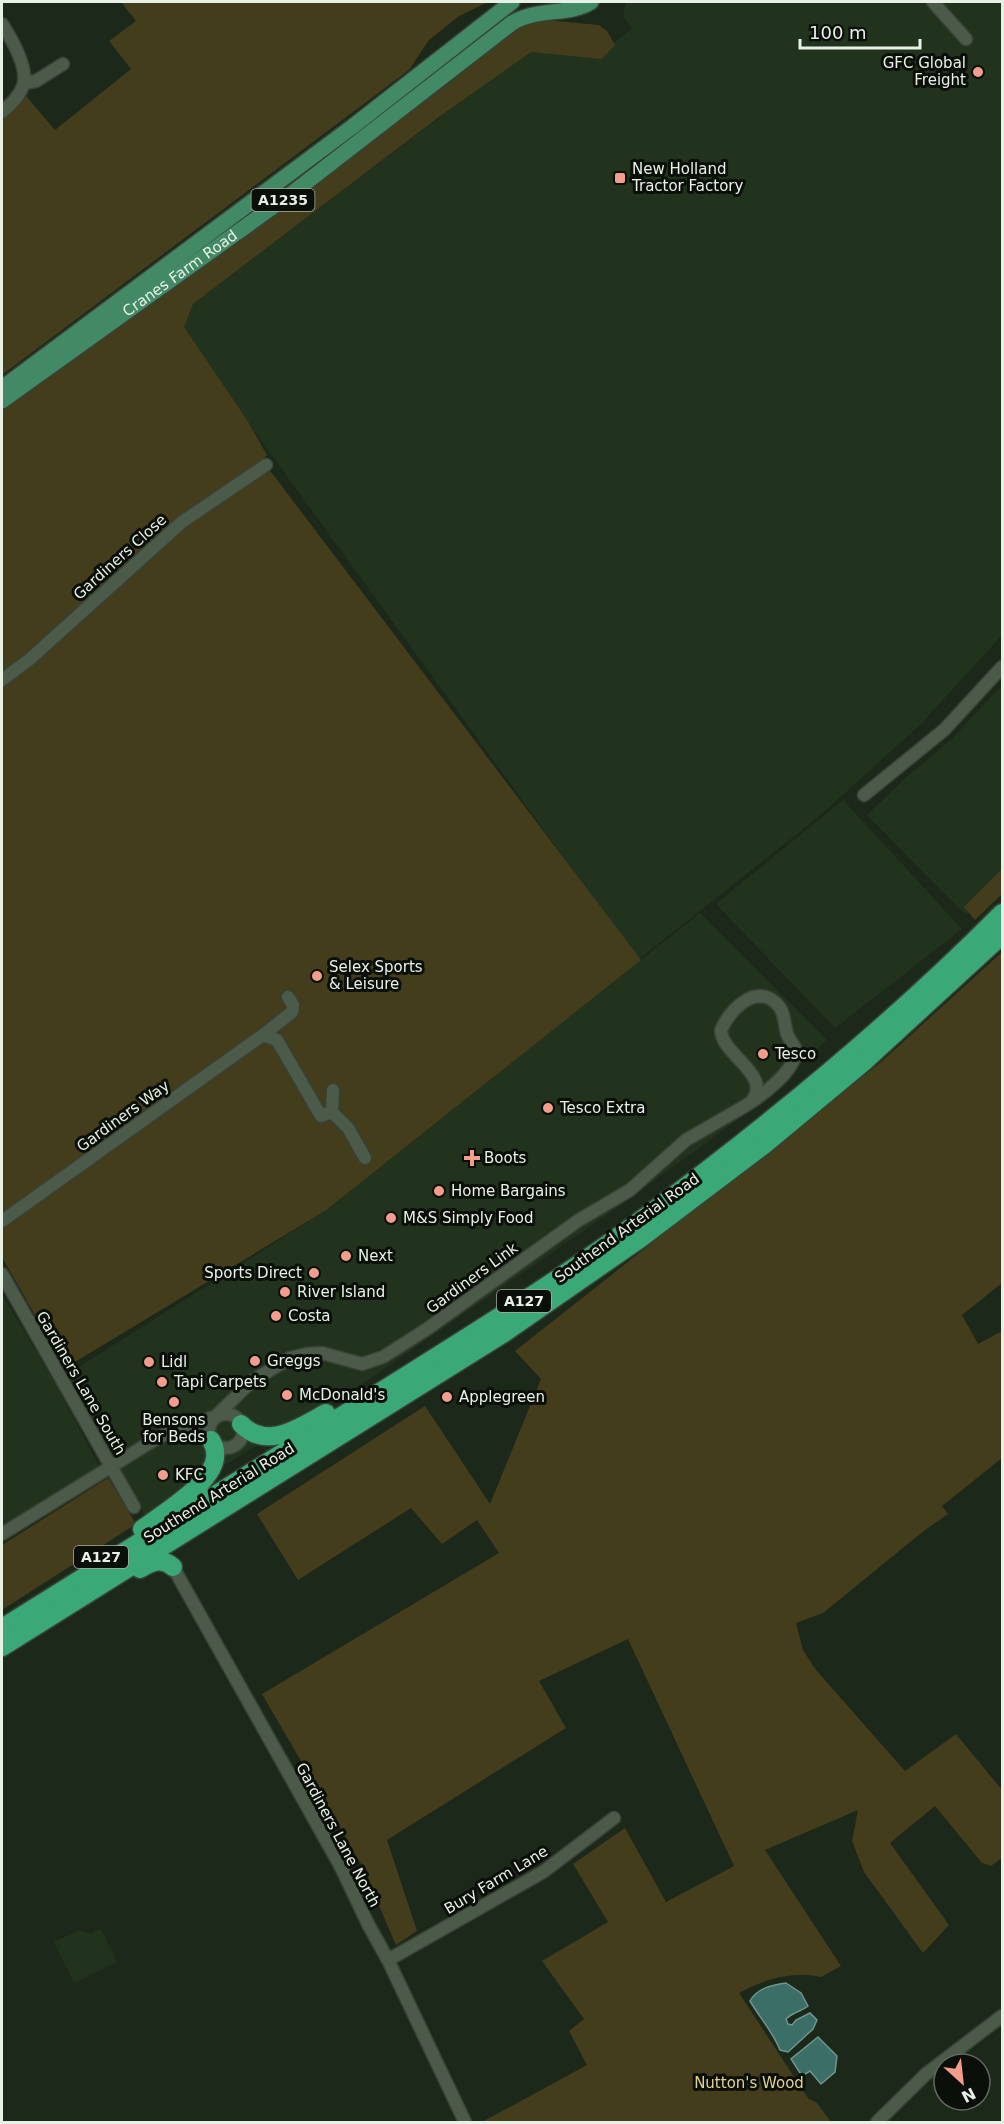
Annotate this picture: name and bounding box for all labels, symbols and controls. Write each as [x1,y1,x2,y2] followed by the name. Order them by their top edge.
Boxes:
[800,12,920,50] scale bar
[809,22,867,43] text: 100 m
[883,54,966,89] place label: GFC Global Freight
[971,65,985,79] marker: GFC Global Freight
[631,160,743,195] place label: New Holland Tractor Factory
[613,171,627,185] marker: New Holland Tractor Factory
[252,189,314,211] road number: A1235
[119,226,241,321] street label: Cranes Farm Road
[70,511,170,603] street label: Gardiners Close
[329,958,423,993] place label: Selex Sports & Leisure
[310,969,324,983] marker: Selex Sports & Leisure
[774,1045,816,1063] place label: Tesco
[756,1047,770,1061] marker: Tesco
[73,1076,173,1156] street label: Gardiners Way
[559,1099,645,1117] place label: Tesco Extra
[541,1101,555,1115] marker: Tesco Extra
[484,1149,527,1167] place label: Boots
[465,1151,479,1165] marker: Boots
[551,1170,703,1286] street label: Southend Arterial Road
[451,1182,566,1200] place label: Home Bargains
[432,1184,446,1198] marker: Home Bargains
[403,1209,534,1227] place label: M&S Simply Food
[384,1211,398,1225] marker: M&S Simply Food
[423,1239,521,1317] street label: Gardiners Link
[358,1247,393,1265] place label: Next
[339,1249,353,1263] marker: Next
[204,1264,302,1282] place label: Sports Direct
[307,1266,321,1280] marker: Sports Direct
[297,1283,385,1301] place label: River Island
[278,1285,292,1299] marker: River Island
[497,1290,551,1312] road number: A127
[288,1307,331,1325] place label: Costa
[33,1308,129,1458] street label: Gardiners Lane South
[269,1309,283,1323] marker: Costa
[267,1352,321,1370] place label: Greggs
[161,1353,187,1371] place label: Lidl
[248,1354,262,1368] marker: Greggs
[142,1355,156,1369] marker: Lidl
[173,1373,267,1391] place label: Tapi Carpets
[155,1375,169,1389] marker: Tapi Carpets
[299,1386,385,1404] place label: McDonald's
[280,1388,294,1402] marker: McDonald's
[459,1388,545,1406] place label: Applegreen
[440,1390,454,1404] marker: Applegreen
[167,1395,181,1409] marker: Bensons for Beds
[142,1411,206,1446] place label: Bensons for Beds
[140,1439,298,1547] street label: Southend Arterial Road
[175,1466,204,1484] place label: KFC
[156,1468,170,1482] marker: KFC
[74,1546,128,1568] road number: A127
[292,1760,384,1910] street label: Gardiners Lane North
[441,1842,551,1918] street label: Bury Farm Lane
[932,2052,992,2112] north arrow
[694,2074,804,2092] park label: Nutton's Wood
[958,2083,979,2106] text: N

